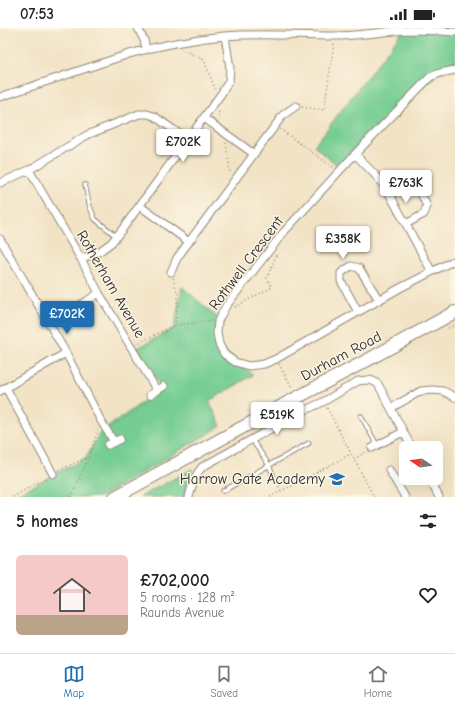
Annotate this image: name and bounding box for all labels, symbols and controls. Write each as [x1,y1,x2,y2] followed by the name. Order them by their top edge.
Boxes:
[20,5,54,23] text: 07:53
[155,129,211,163] pin: £702K
[165,134,201,149] text: £702K
[378,170,434,204] pin: £763K
[389,175,423,190] text: £763K
[205,212,287,313] street label: Rothwell Crescent
[315,226,371,260] pin: £358K
[73,227,149,341] street label: Rotherham Avenue
[325,231,361,246] text: £358K
[39,301,95,335] pin: £702K
[49,306,85,321] text: £702K
[298,327,384,385] street label: Durham Road
[249,402,305,436] pin: £519K
[260,407,294,422] text: £519K
[399,441,443,485] north arrow
[399,441,443,485] map controls
[180,470,325,488] place label: Harrow Gate Academy
[328,470,346,488] school or university icon: Harrow Gate Academy
[417,510,439,532] icon: filters
[16,512,78,531] text: 5 homes
[48,571,96,619] icon: home
[140,571,209,590] text: £702,000
[417,584,439,606] icon: heart
[140,590,234,605] text: 5 rooms · 128 m²
[140,605,224,620] text: Raunds Avenue
[63,663,85,700] tab: Map
[211,663,238,700] tab: Saved
[364,663,392,700] tab: Home

